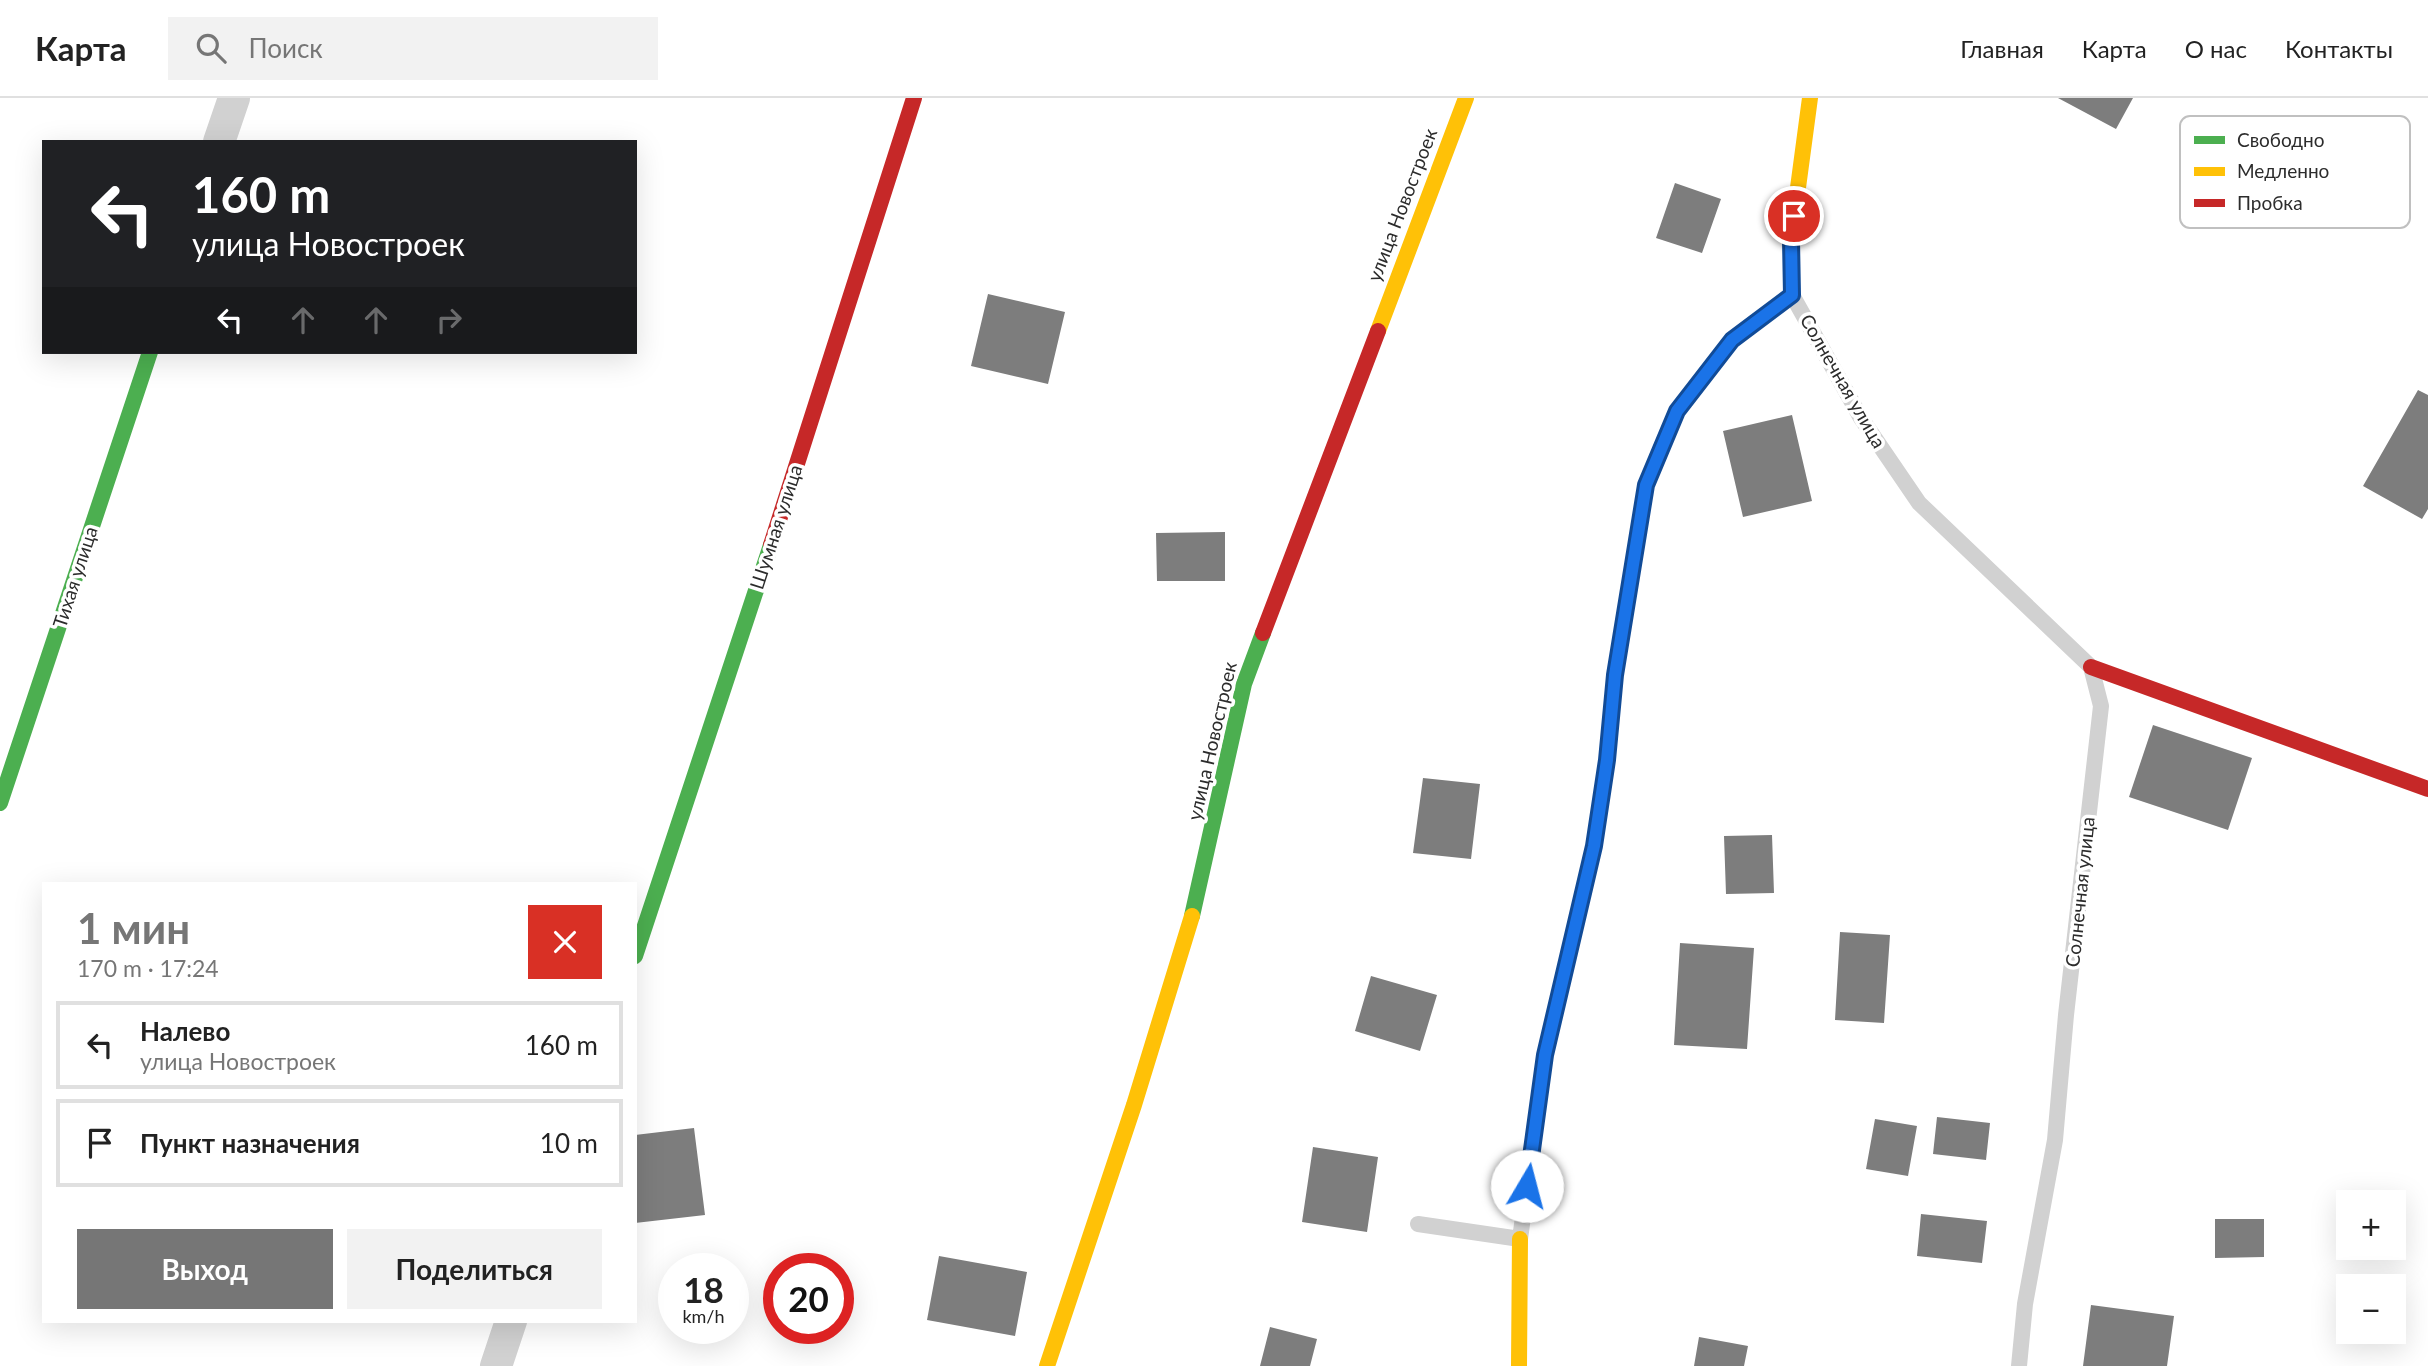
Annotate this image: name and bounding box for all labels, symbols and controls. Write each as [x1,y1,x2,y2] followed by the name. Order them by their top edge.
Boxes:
[168,17,658,80] search box
[35,28,126,68] text: Карта
[192,29,230,67] icon: search
[248,32,323,64] text: Поиск
[1960,34,2044,63] text: Главная
[2082,34,2147,63] text: Карта
[2185,34,2247,63] text: О нас
[2285,34,2393,63] text: Контакты
[2180,116,2410,228] legend
[1362,125,1441,285] street label: улица Новостроек
[2237,128,2325,151] text: Свободно
[2237,159,2329,182] text: Медленно
[192,165,330,223] text: 160 m
[77,168,168,259] icon: left
[1764,186,1824,246] pin
[2237,191,2303,214] text: Пробка
[1775,197,1813,235] icon: arrive
[192,224,465,263] text: улица Новостроек
[211,301,249,339] icon: left
[284,301,322,339] icon: ahead
[357,301,395,339] icon: ahead
[430,301,468,339] icon: right
[1796,310,1891,452] street label: Солнечная улица
[745,462,807,592] street label: Шумная улица
[47,523,102,630] street label: Тихая улица
[1182,659,1241,822] street label: улица Новостроек
[2060,816,2099,968] street label: Солнечная улица
[77,903,190,953] text: 1 мин
[528,905,602,979] button: close
[77,954,219,982] text: 170 m · 17:24
[140,1015,230,1047] text: Налево
[81,1026,119,1064] icon: left
[525,1029,598,1061] text: 160 m
[140,1047,336,1075] text: улица Новостроек
[81,1124,119,1162] icon: arrive
[140,1127,360,1159] text: Пункт назначения
[540,1127,598,1159] text: 10 m
[1490,1149,1564,1223] position arrow
[2336,1190,2406,1344] map controls
[2336,1190,2406,1260] button: +
[77,1229,333,1309] button: Выход
[347,1229,602,1309] button: Поделиться
[763,1253,854,1344] speed limit sign: 20
[683,1268,724,1310] text: 18
[2336,1274,2406,1344] button: −
[682,1305,725,1327] text: km/h

